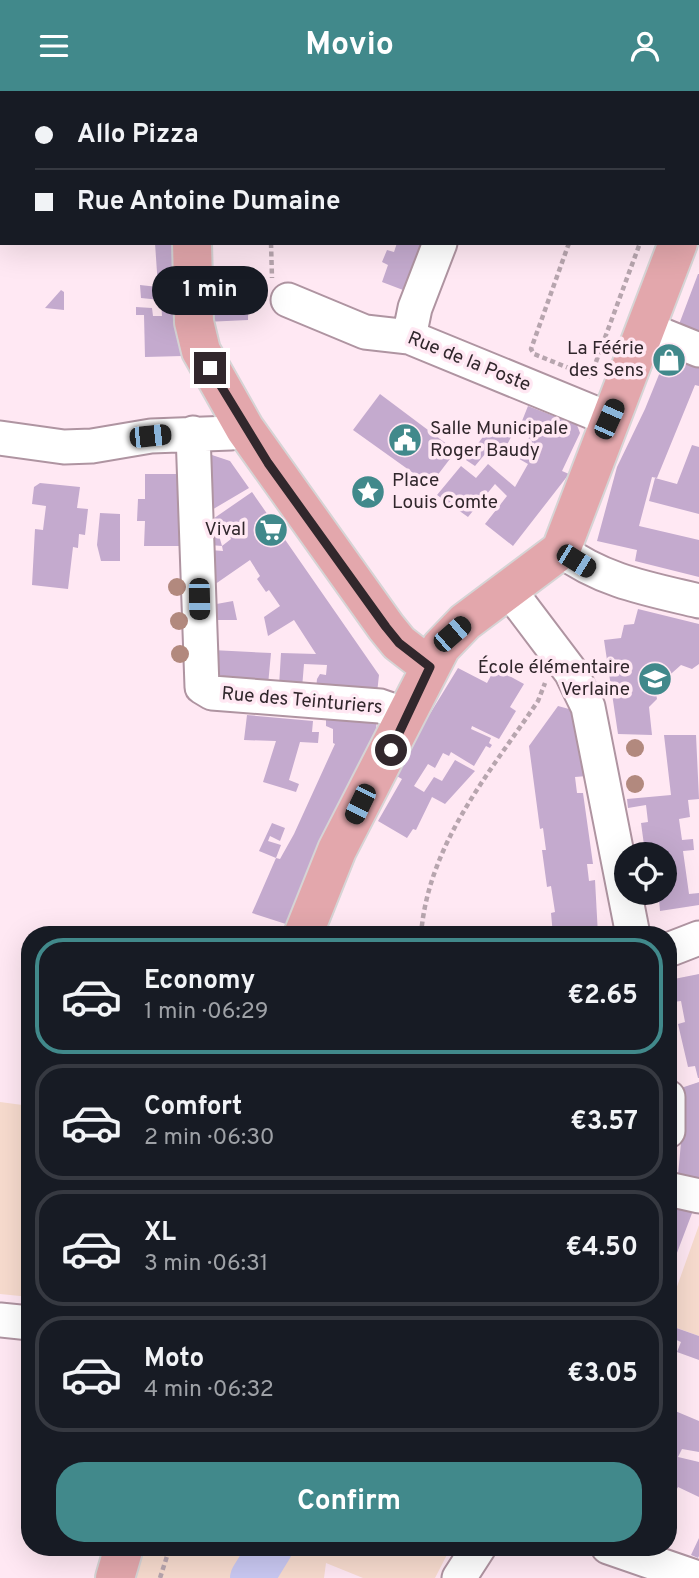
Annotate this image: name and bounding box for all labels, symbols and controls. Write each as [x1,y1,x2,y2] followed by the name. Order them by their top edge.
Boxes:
[305,26,394,66] text: Movio
[35,27,73,65] icon: menu
[626,27,664,65] icon: person
[77,119,199,152] text: Allo Pizza
[77,186,340,219] text: Rue Antoine Dumaine
[152,267,268,315] callout: 1 min
[182,276,238,305] text: 1 min
[404,326,534,398] street label: Rue de la Poste
[567,337,644,383] place label: La Féérie des Sens
[650,341,688,379] shop icon: La Féérie des Sens
[194,352,226,384] route end
[591,396,628,442] car
[430,417,568,463] place label: Salle Municipale Roger Baudy
[386,421,424,459] public building icon: Salle Municipale Roger Baudy
[129,423,172,449] car
[392,469,498,515] place label: Place Louis Comte
[349,473,387,511] place icon: Place Louis Comte
[252,511,290,549] supermarket icon: Vival
[204,518,246,542] place label: Vival
[553,541,600,581] car
[189,578,210,620] car
[430,612,475,656] car
[478,655,630,702] place label: École élémentaire Verlaine
[636,660,674,698] school or university icon: École élémentaire Verlaine
[220,682,384,720] street label: Rue des Teinturiers
[375,734,407,766] route start
[342,781,379,827] car
[614,842,677,905] map controls
[614,842,677,905] button: locate
[60,965,123,1028] icon: car
[144,965,255,998] text: Economy
[567,980,638,1013] text: €2.65
[144,998,269,1027] text: 1 min · 06:29
[60,1091,123,1154] icon: car
[144,1091,242,1124] text: Comfort
[570,1106,638,1139] text: €3.57
[144,1124,275,1153] text: 2 min · 06:30
[60,1217,123,1280] icon: car
[144,1217,176,1250] text: XL
[566,1232,638,1265] text: €4.50
[144,1250,268,1279] text: 3 min · 06:31
[60,1343,123,1406] icon: car
[144,1343,204,1376] text: Moto
[567,1358,638,1391] text: €3.05
[144,1376,274,1405] text: 4 min · 06:32
[56,1462,642,1542] button: Confirm

